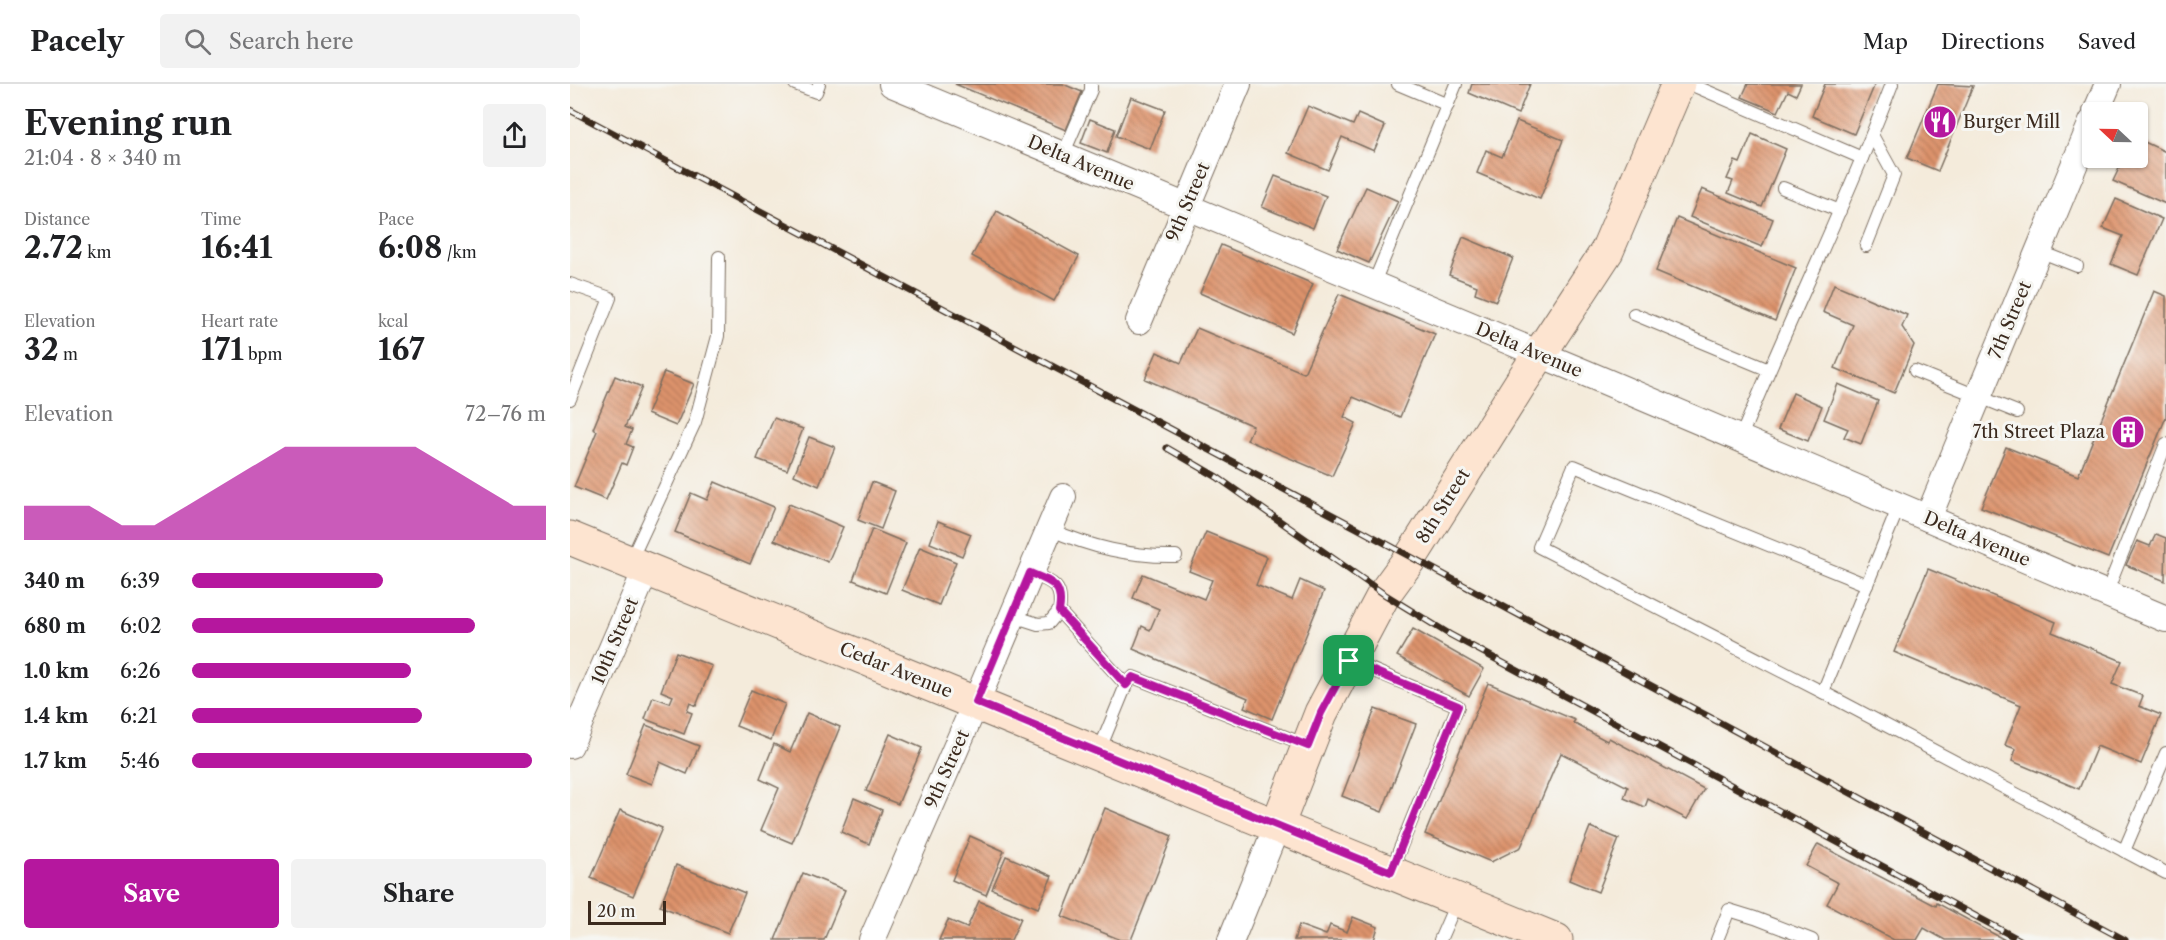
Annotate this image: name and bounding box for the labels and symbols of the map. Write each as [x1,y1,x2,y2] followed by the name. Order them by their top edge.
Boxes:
[2082,102,2148,168] north arrow
[1922,104,1958,140] restaurant icon: Burger Mill
[1963,111,2060,133] place label: Burger Mill
[1024,131,1138,195] street label: Delta Avenue
[1161,158,1215,245] street label: 9th Street
[1984,277,2036,362] street label: 7th Street
[1472,318,1586,382] street label: Delta Avenue
[2110,414,2146,450] building icon: 7th Street Plaza
[1972,421,2106,443] place label: 7th Street Plaza
[1411,464,1475,547] street label: 8th Street
[1920,507,2034,571] street label: Delta Avenue
[587,594,643,688] street label: 10th Street
[1323,635,1374,686] pin
[836,637,956,703] street label: Cedar Avenue
[920,726,974,812] street label: 9th Street
[588,898,666,926] scale bar

